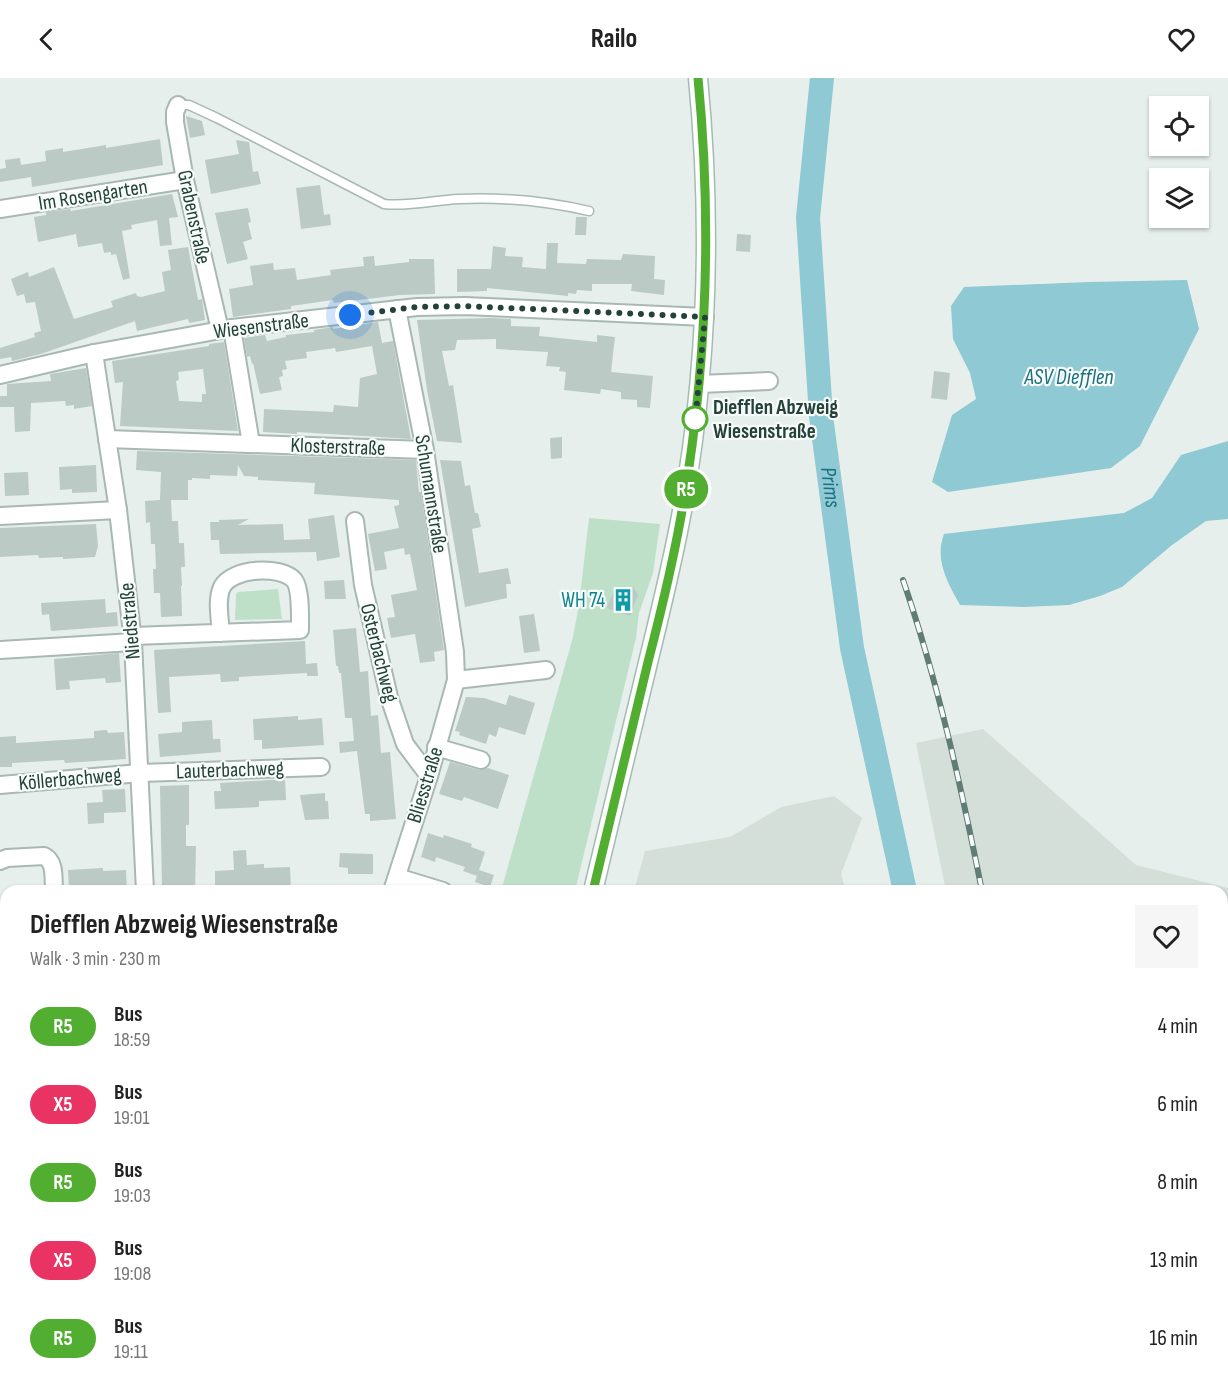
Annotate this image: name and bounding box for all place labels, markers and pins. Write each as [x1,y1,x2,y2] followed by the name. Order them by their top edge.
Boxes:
[713,395,838,444] place label: Diefflen Abzweig Wiesenstraße
[682,406,708,432] marker: Diefflen Abzweig Wiesenstraße
[610,587,636,613] building icon: WH 74
[561,588,605,613] place label: WH 74

